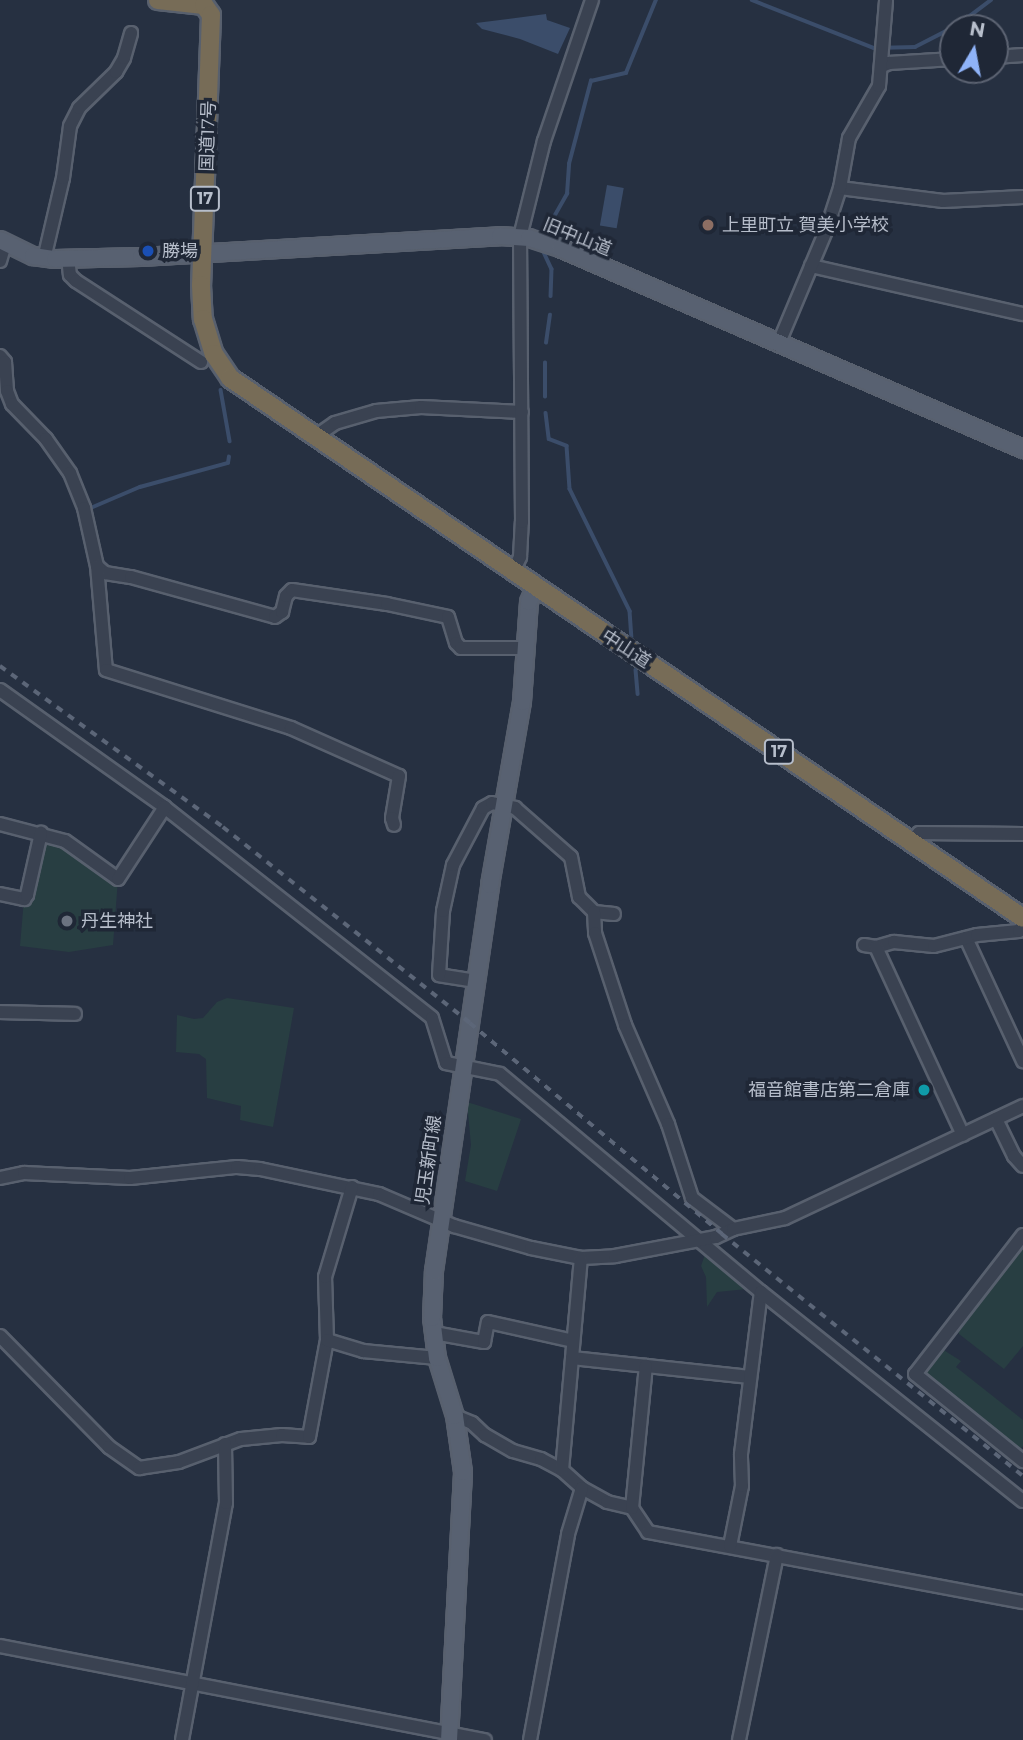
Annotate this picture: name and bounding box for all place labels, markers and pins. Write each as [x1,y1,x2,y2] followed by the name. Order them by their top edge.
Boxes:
[722,214,889,236] place label: 上里町立 賀美小学校
[700,217,716,233] marker: 上里町立 賀美小学校
[162,240,198,262] place label: 勝場
[140,243,156,259] marker: 勝場
[81,910,153,932] place label: 丹生神社
[59,913,75,929] marker: 丹生神社
[748,1079,910,1101] place label: 福音館書店第二倉庫
[916,1082,932,1098] marker: 福音館書店第二倉庫

